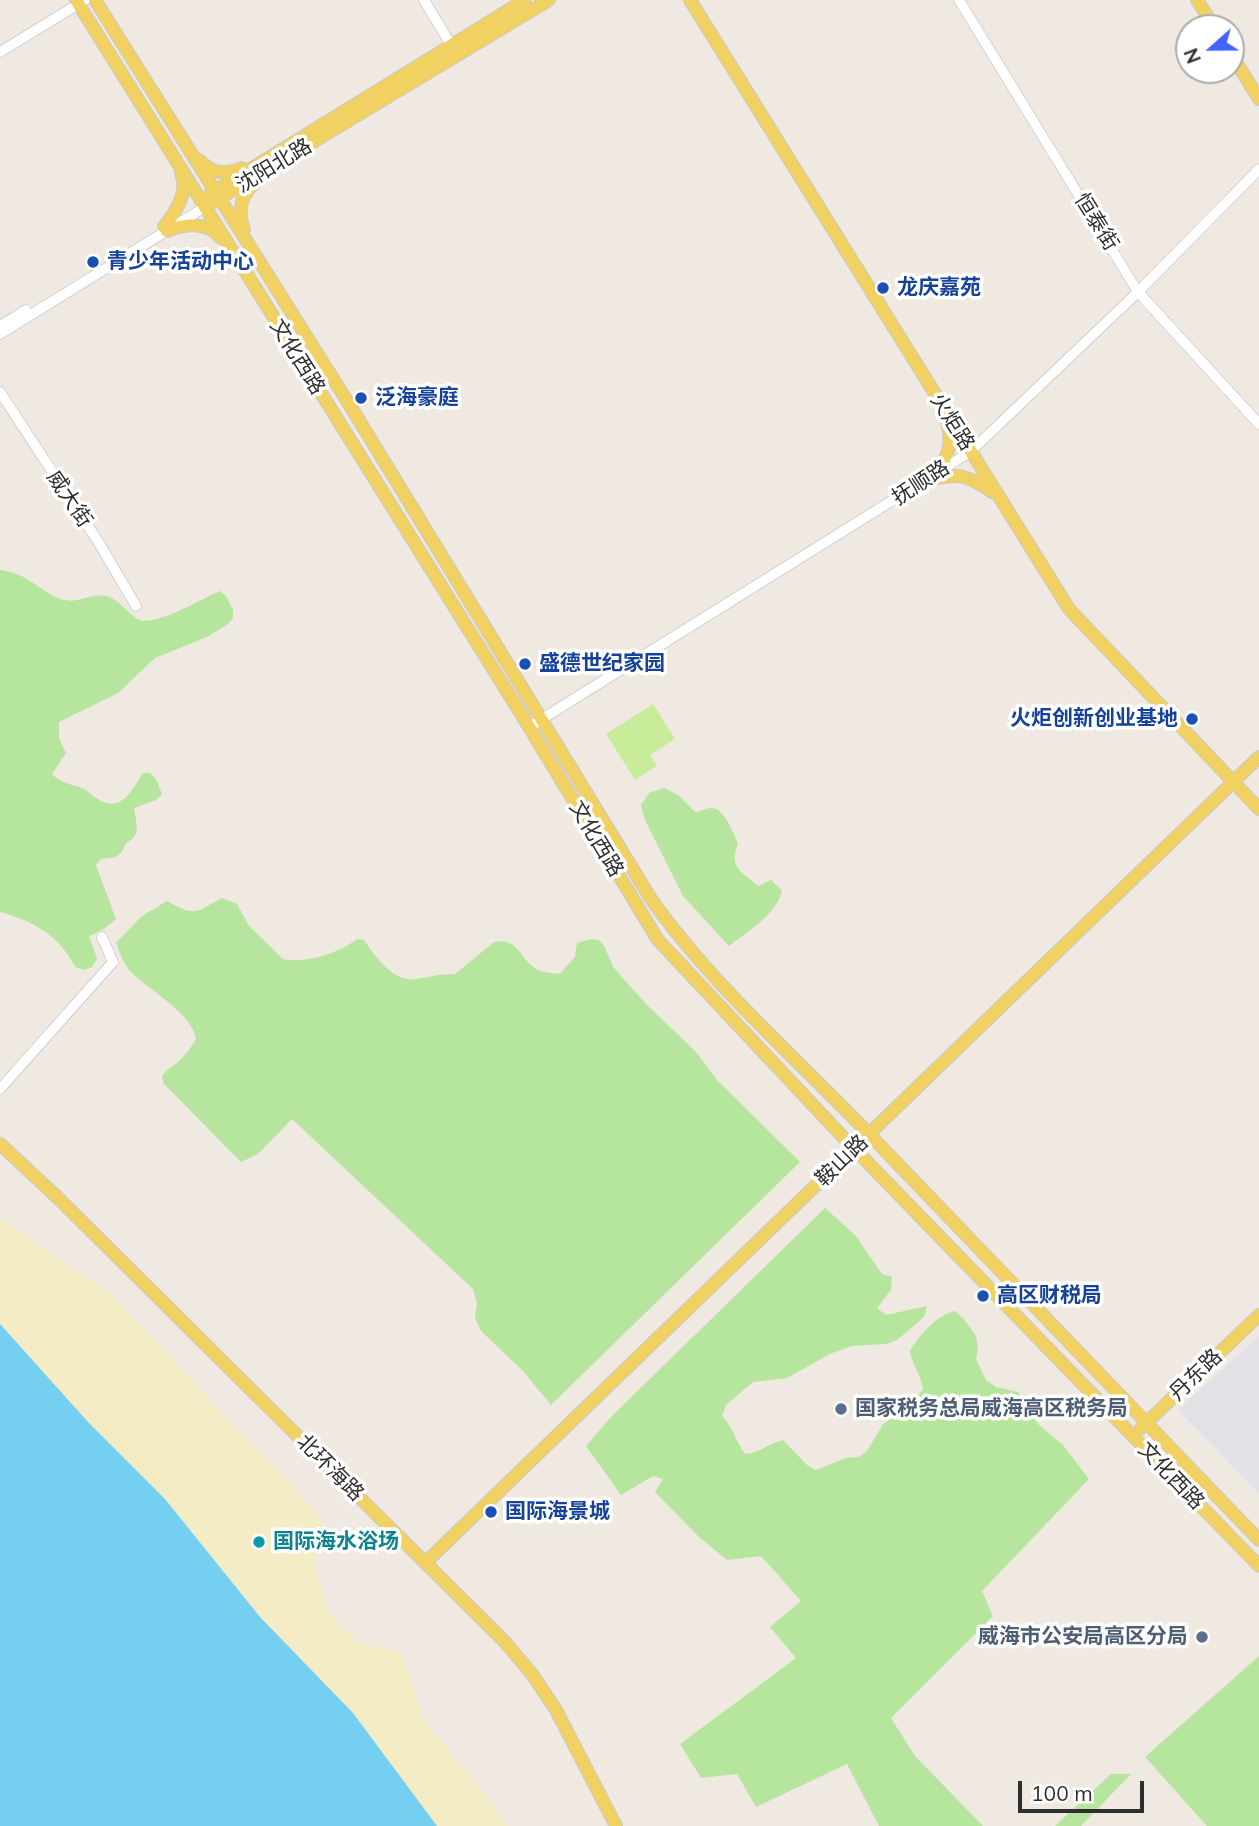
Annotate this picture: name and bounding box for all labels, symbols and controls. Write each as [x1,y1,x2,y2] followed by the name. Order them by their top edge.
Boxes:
[1175,14,1245,84] north arrow
[1178,45,1206,67] text: N
[232,134,316,198] street label: 沈阳北路
[1069,189,1123,255] street label: 恒泰街
[107,249,254,275] place label: 青少年活动中心
[85,254,101,270] marker: 青少年活动中心
[897,275,981,301] place label: 龙庆嘉苑
[875,280,891,296] marker: 龙庆嘉苑
[264,315,330,399] street label: 文化西路
[375,385,459,411] place label: 泛海豪庭
[925,389,979,455] street label: 火炬路
[353,390,369,406] marker: 泛海豪庭
[888,455,954,511] street label: 抚顺路
[41,466,97,532] street label: 威大街
[539,651,665,677] place label: 盛德世纪家园
[517,656,533,672] marker: 盛德世纪家园
[1010,706,1178,732] place label: 火炬创新创业基地
[1184,711,1200,727] marker: 火炬创新创业基地
[564,797,628,881] street label: 文化西路
[811,1130,873,1192] street label: 鞍山路
[997,1283,1102,1309] place label: 高区财税局
[975,1288,991,1304] marker: 高区财税局
[1165,1344,1227,1406] street label: 丹东路
[855,1396,1128,1422] place label: 国家税务总局威海高区税务局
[833,1401,849,1417] marker: 国家税务总局威海高区税务局
[291,1429,369,1507] street label: 北环海路
[1133,1437,1209,1515] street label: 文化西路
[505,1499,610,1525] place label: 国际海景城
[483,1504,499,1520] marker: 国际海景城
[273,1529,399,1555] place label: 国际海水浴场
[251,1534,267,1550] marker: 国际海水浴场
[978,1624,1188,1650] place label: 威海市公安局高区分局
[1194,1629,1210,1645] marker: 威海市公安局高区分局
[1021,1766,1147,1810] scale bar
[1031,1780,1093,1806] text: 100 m

